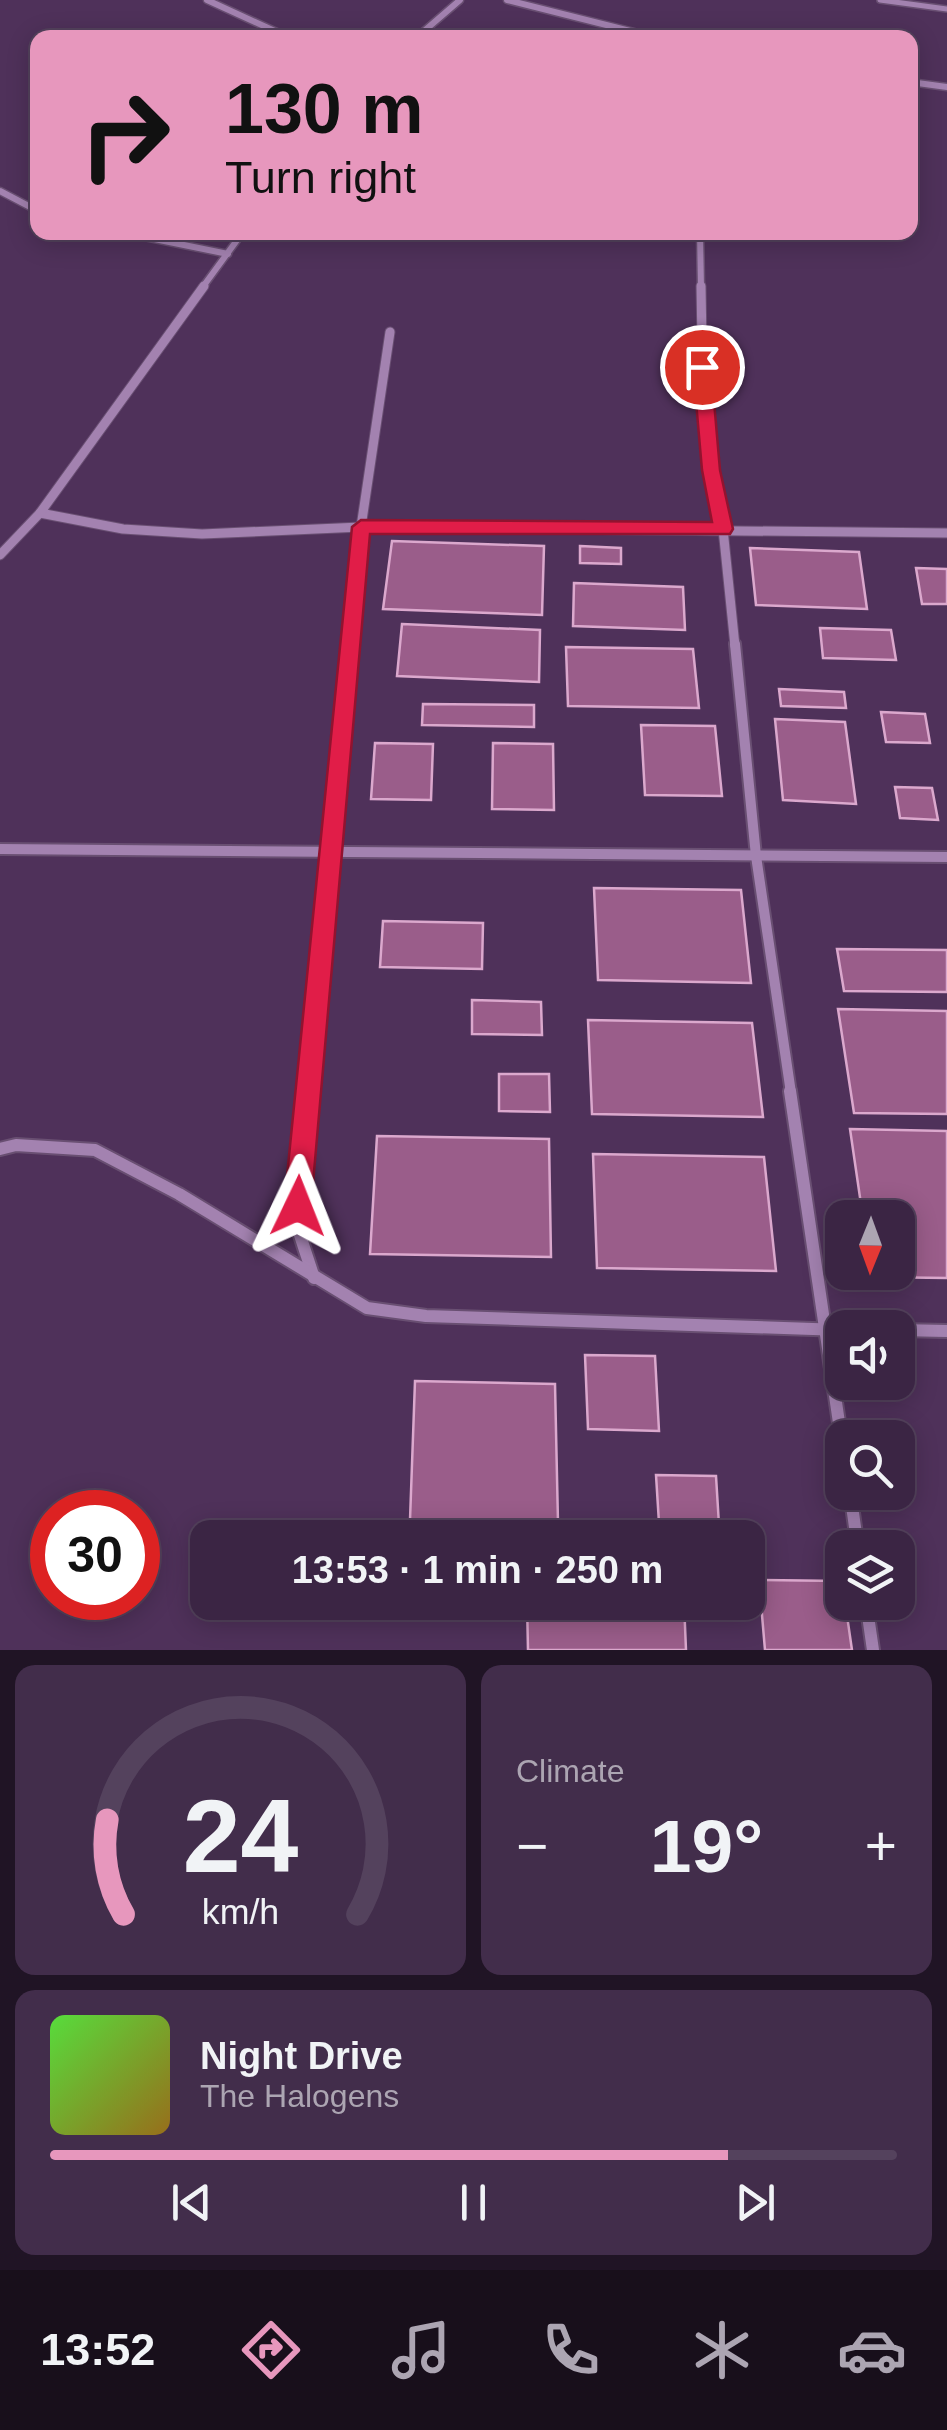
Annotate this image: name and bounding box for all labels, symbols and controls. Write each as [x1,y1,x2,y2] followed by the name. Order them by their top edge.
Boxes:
[60,70,190,200] icon: right
[225,70,423,148] text: 130 m
[225,152,416,203] text: Turn right
[660,325,745,410] pin
[675,340,730,395] icon: arrive
[246,1154,350,1258] position arrow
[825,1200,915,1290] north arrow
[825,1200,915,1620] map controls
[825,1310,915,1400] button: sound
[825,1420,915,1510] button: search
[30,1490,160,1620] speed limit sign: 30
[825,1530,915,1620] button: layers
[292,1549,663,1591] text: 13:53 · 1 min · 250 m
[516,1753,624,1789] text: Climate
[183,1778,298,1894] text: 24
[650,1804,763,1888] text: 19°
[516,1815,548,1877] text: −
[865,1815,897,1877] text: +
[202,1892,279,1932] text: km/h
[200,2035,403,2077] text: Night Drive
[200,2078,399,2114] text: The Halogens
[164,2175,219,2230] icon: previous
[446,2175,501,2230] icon: pause
[728,2175,783,2230] icon: next
[236,2315,306,2385] icon: directions
[386,2315,456,2385] icon: music
[536,2315,606,2385] icon: phone
[687,2315,757,2385] icon: climate
[837,2315,907,2385] icon: car
[40,2324,155,2375] text: 13:52

